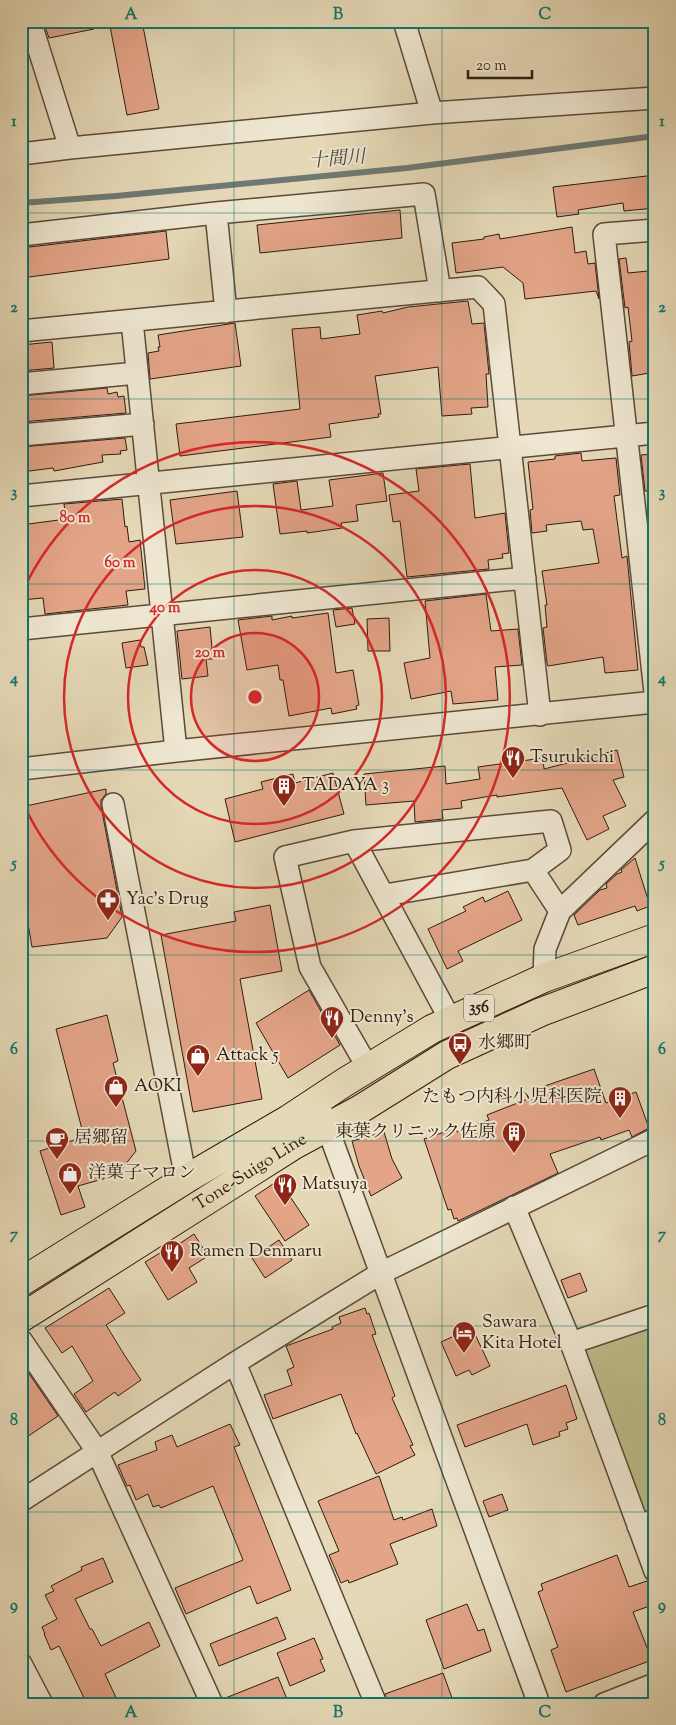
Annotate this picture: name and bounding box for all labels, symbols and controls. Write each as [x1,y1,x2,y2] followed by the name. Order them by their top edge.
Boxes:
[125,4,138,27] text: A
[333,4,343,27] text: B
[539,4,552,27] text: C
[468,48,532,80] scale bar
[476,56,507,77] text: 20 m
[11,111,17,134] text: 1
[659,111,665,134] text: 1
[307,144,369,176] water label: 十間川
[10,297,18,320] text: 2
[658,297,666,320] text: 2
[11,482,18,505] text: 3
[659,482,666,505] text: 3
[59,508,91,529] text: 80 m
[105,553,136,574] text: 60 m
[149,598,181,619] text: 40 m
[195,643,226,664] text: 20 m
[9,668,18,691] text: 4
[657,668,666,691] text: 4
[246,688,264,706] centre of rings
[500,745,526,779] restaurant icon: Tsurukichi
[530,745,614,771] place label: Tsurukichi
[271,773,297,807] building icon: TADAYA 3
[302,773,389,799] place label: TADAYA 3
[9,853,17,876] text: 5
[657,853,665,876] text: 5
[95,887,121,921] pharmacy icon: Yac's Drug
[126,887,209,913] place label: Yac's Drug
[464,994,494,1021] road number: 356
[319,1005,345,1039] restaurant icon: Denny's
[350,1005,414,1031] place label: Denny's
[447,1031,473,1065] bus stop icon: 水郷町
[478,1031,532,1057] place label: 水郷町
[10,1039,18,1062] text: 6
[658,1039,666,1062] text: 6
[185,1043,211,1077] shop icon: Attack 5
[216,1043,279,1069] place label: Attack 5
[103,1074,129,1108] shop icon: AOKI
[134,1074,182,1100] place label: AOKI
[422,1085,602,1111] place label: たもつ内科小児科医院
[607,1085,633,1119] building icon: たもつ内科小児科医院
[335,1120,496,1146] place label: 東葉クリニック佐原
[501,1120,527,1154] building icon: 東葉クリニック佐原
[44,1126,70,1160] cafe icon: 居郷留
[74,1126,128,1152] place label: 居郷留
[189,1127,312,1218] street label: Tone-Suigo Line
[57,1161,83,1195] shop icon: 洋菓子マロン
[88,1161,196,1187] place label: 洋菓子マロン
[272,1172,298,1206] restaurant icon: Matsuya
[302,1172,368,1198] place label: Matsuya
[10,1224,19,1247] text: 7
[658,1224,667,1247] text: 7
[159,1239,185,1273] restaurant icon: Ramen Denmaru
[190,1239,322,1265] place label: Ramen Denmaru
[482,1310,562,1357] place label: Sawara Kita Hotel
[451,1320,477,1354] hotel icon: Sawara Kita Hotel
[10,1410,18,1433] text: 8
[658,1410,666,1433] text: 8
[10,1595,18,1618] text: 9
[658,1595,666,1618] text: 9
[125,1702,138,1725] text: A
[333,1702,343,1725] text: B
[539,1702,552,1725] text: C

